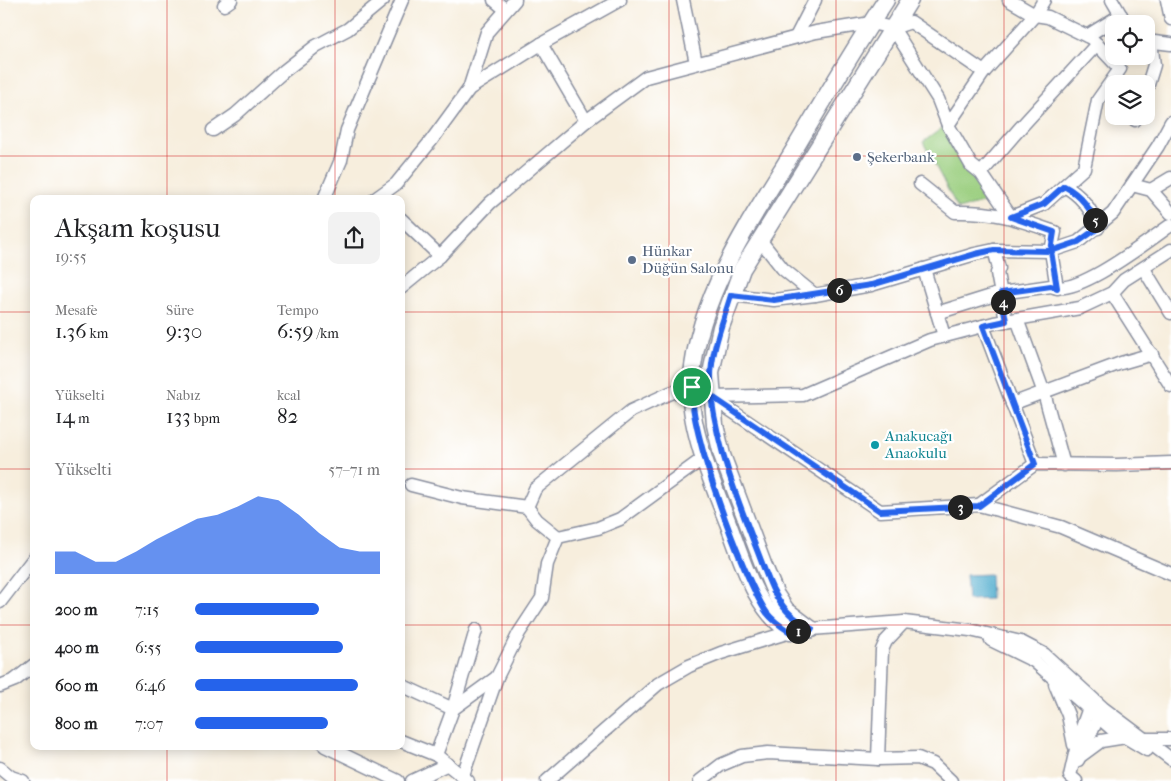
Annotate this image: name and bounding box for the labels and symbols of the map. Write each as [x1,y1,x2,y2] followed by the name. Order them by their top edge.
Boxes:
[867,148,935,166] place label: Şekerbank
[851,151,863,163] marker: Şekerbank
[1082,208,1108,232] pin: 5
[642,242,734,277] place label: Hünkar Düğün Salonu
[626,254,638,266] marker: Hünkar Düğün Salonu
[826,278,852,302] pin: 6
[990,290,1016,314] pin: 4
[671,366,713,408] pin
[884,427,953,462] place label: Anakucağı Anaokulu
[869,439,881,451] marker: Anakucağı Anaokulu
[948,494,972,520] pin: 3
[786,618,810,644] pin: 1

